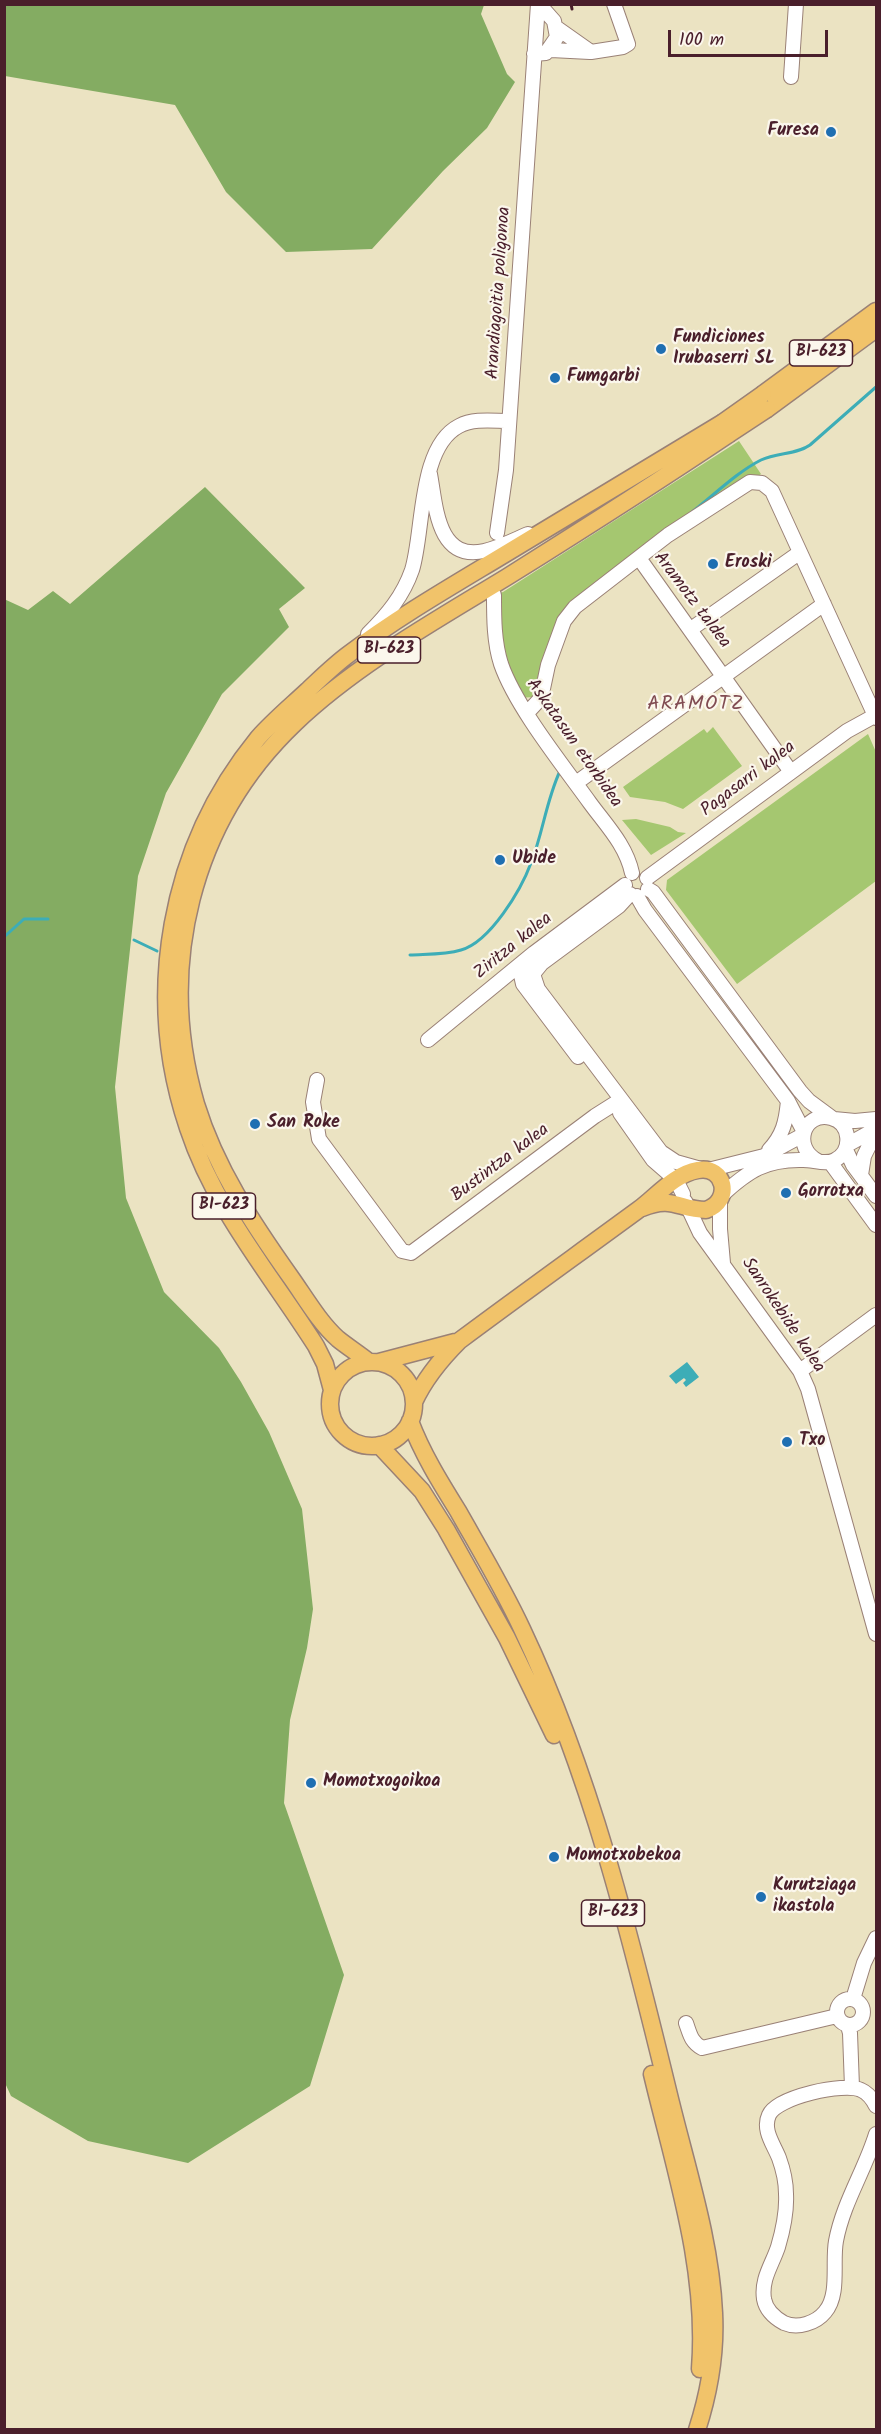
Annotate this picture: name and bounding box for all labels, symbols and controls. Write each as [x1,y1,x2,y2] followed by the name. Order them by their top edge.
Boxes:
[671,18,832,56] scale bar
[679,26,724,55] text: 100 m
[768,121,819,143] place label: Furesa
[824,125,838,139] marker: Furesa
[483,206,517,380] street label: Arandiagoitia poligonoa
[673,328,775,370] place label: Fundiciones Irubaserri SL
[790,340,852,366] road number: BI-623
[654,342,668,356] marker: Fundiciones Irubaserri SL
[567,367,639,389] place label: Fumgarbi
[548,371,562,385] marker: Fumgarbi
[648,548,734,654] street label: Aramotz taldea
[725,553,772,575] place label: Eroski
[706,557,720,571] marker: Eroski
[358,637,420,663] road number: BI-623
[520,675,626,813] street label: Askatasun etorbidea
[647,694,745,718] district label: ARAMOTZ
[698,738,800,822] street label: Pagasarri kalea
[512,849,556,871] place label: Ubide
[493,853,507,867] marker: Ubide
[471,909,557,985] street label: Ziritza kalea
[267,1113,340,1135] place label: San Roke
[248,1117,262,1131] marker: San Roke
[448,1120,554,1208] street label: Bustintza kalea
[798,1182,864,1204] place label: Gorrotxa
[779,1186,793,1200] marker: Gorrotxa
[192,1193,256,1219] road number: BI-623
[736,1254,828,1378] street label: Sanrokebide kalea
[799,1431,826,1453] place label: Txo
[780,1435,794,1449] marker: Txo
[323,1772,440,1794] place label: Momotxogoikoa
[304,1776,318,1790] marker: Momotxogoikoa
[566,1846,681,1868] place label: Momotxobekoa
[547,1850,561,1864] marker: Momotxobekoa
[773,1876,856,1918] place label: Kurutziaga ikastola
[754,1890,768,1904] marker: Kurutziaga ikastola
[582,1900,644,1926] road number: BI-623

